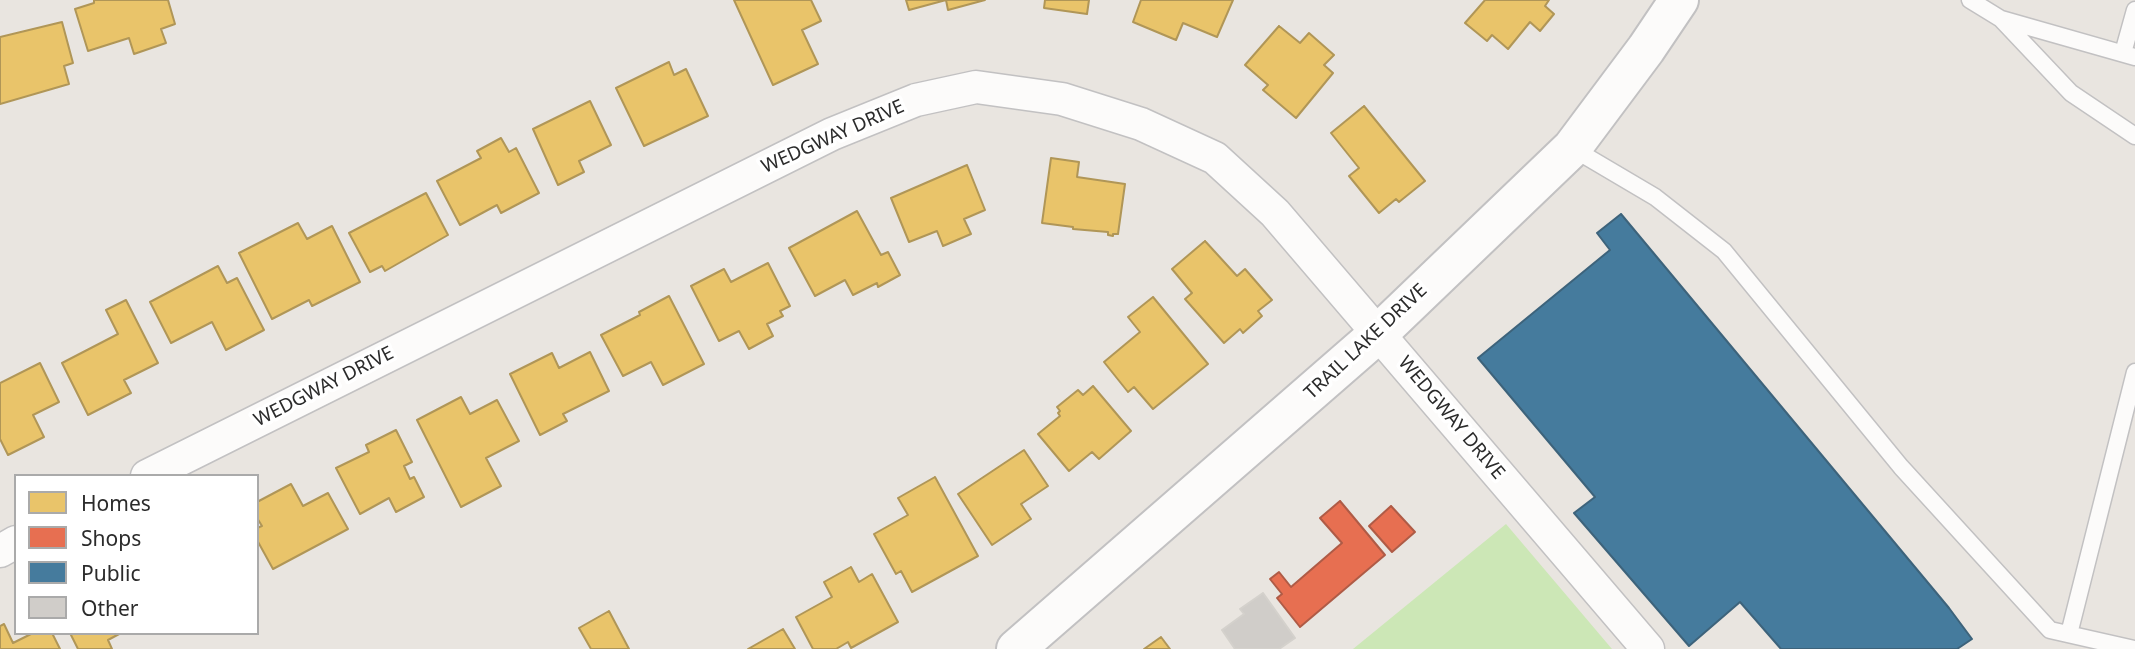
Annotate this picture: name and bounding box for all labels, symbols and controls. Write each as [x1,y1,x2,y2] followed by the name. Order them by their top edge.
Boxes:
[758,95,908,179] street label: WEDGWAY DRIVE
[1300,279,1432,405] street label: TRAIL LAKE DRIVE
[250,342,398,432] street label: WEDGWAY DRIVE
[1393,352,1509,484] street label: WEDGWAY DRIVE
[14,474,259,635] legend
[81,489,151,517] text: Homes
[81,524,141,552] text: Shops
[81,559,141,587] text: Public
[81,594,138,622] text: Other

